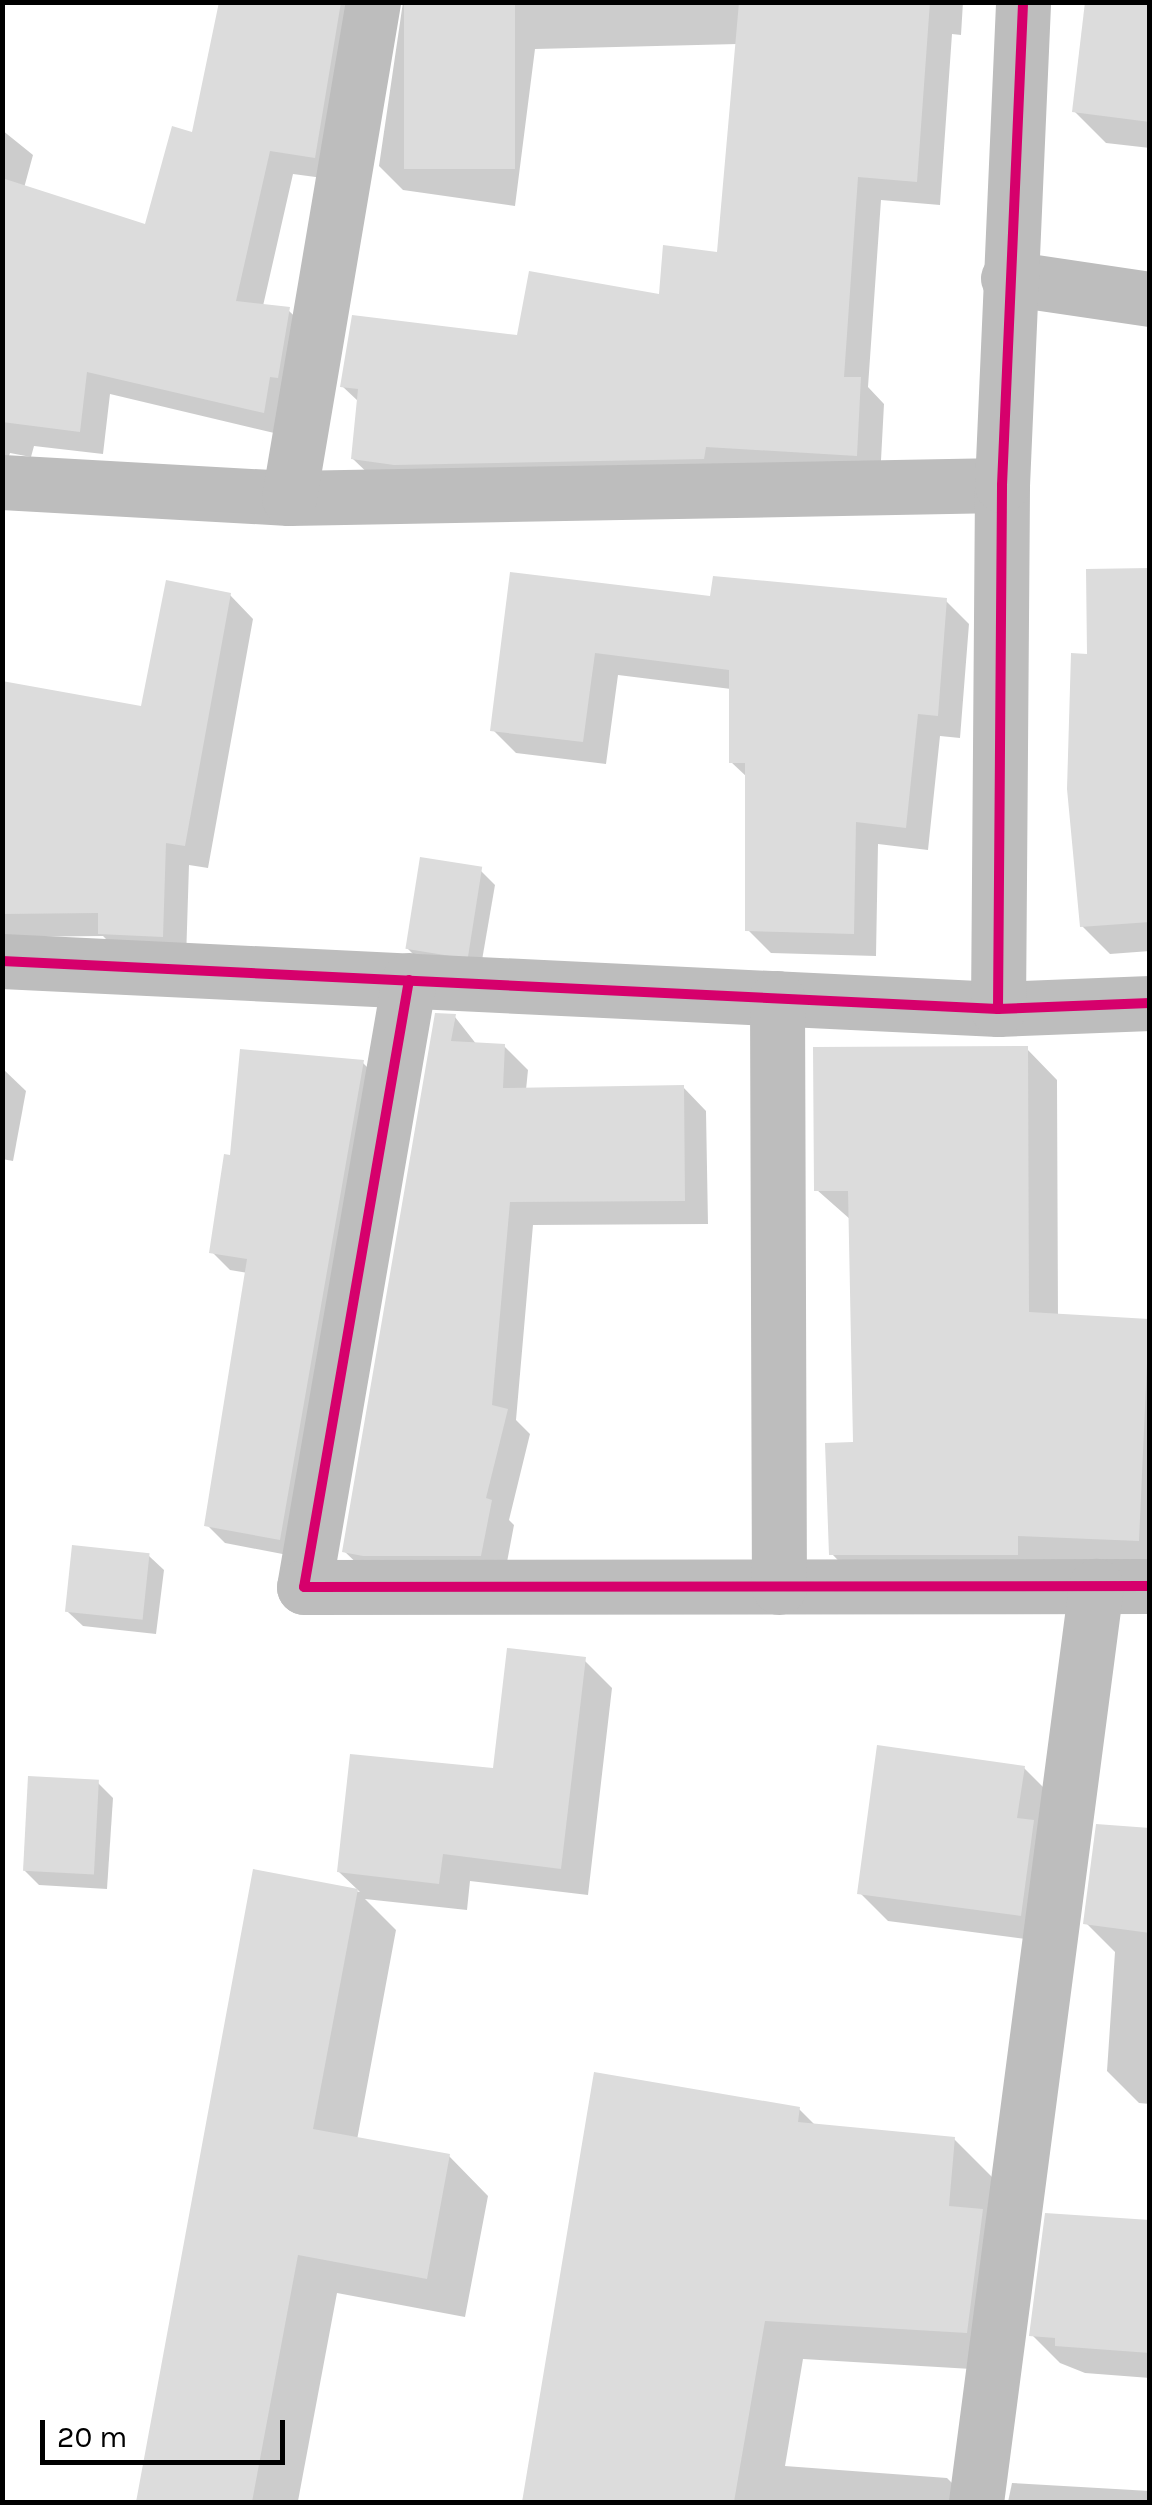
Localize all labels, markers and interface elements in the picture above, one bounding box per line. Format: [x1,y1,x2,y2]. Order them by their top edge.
scale bar [45,2400,290,2462]
text: 20 m [57,2419,127,2455]

